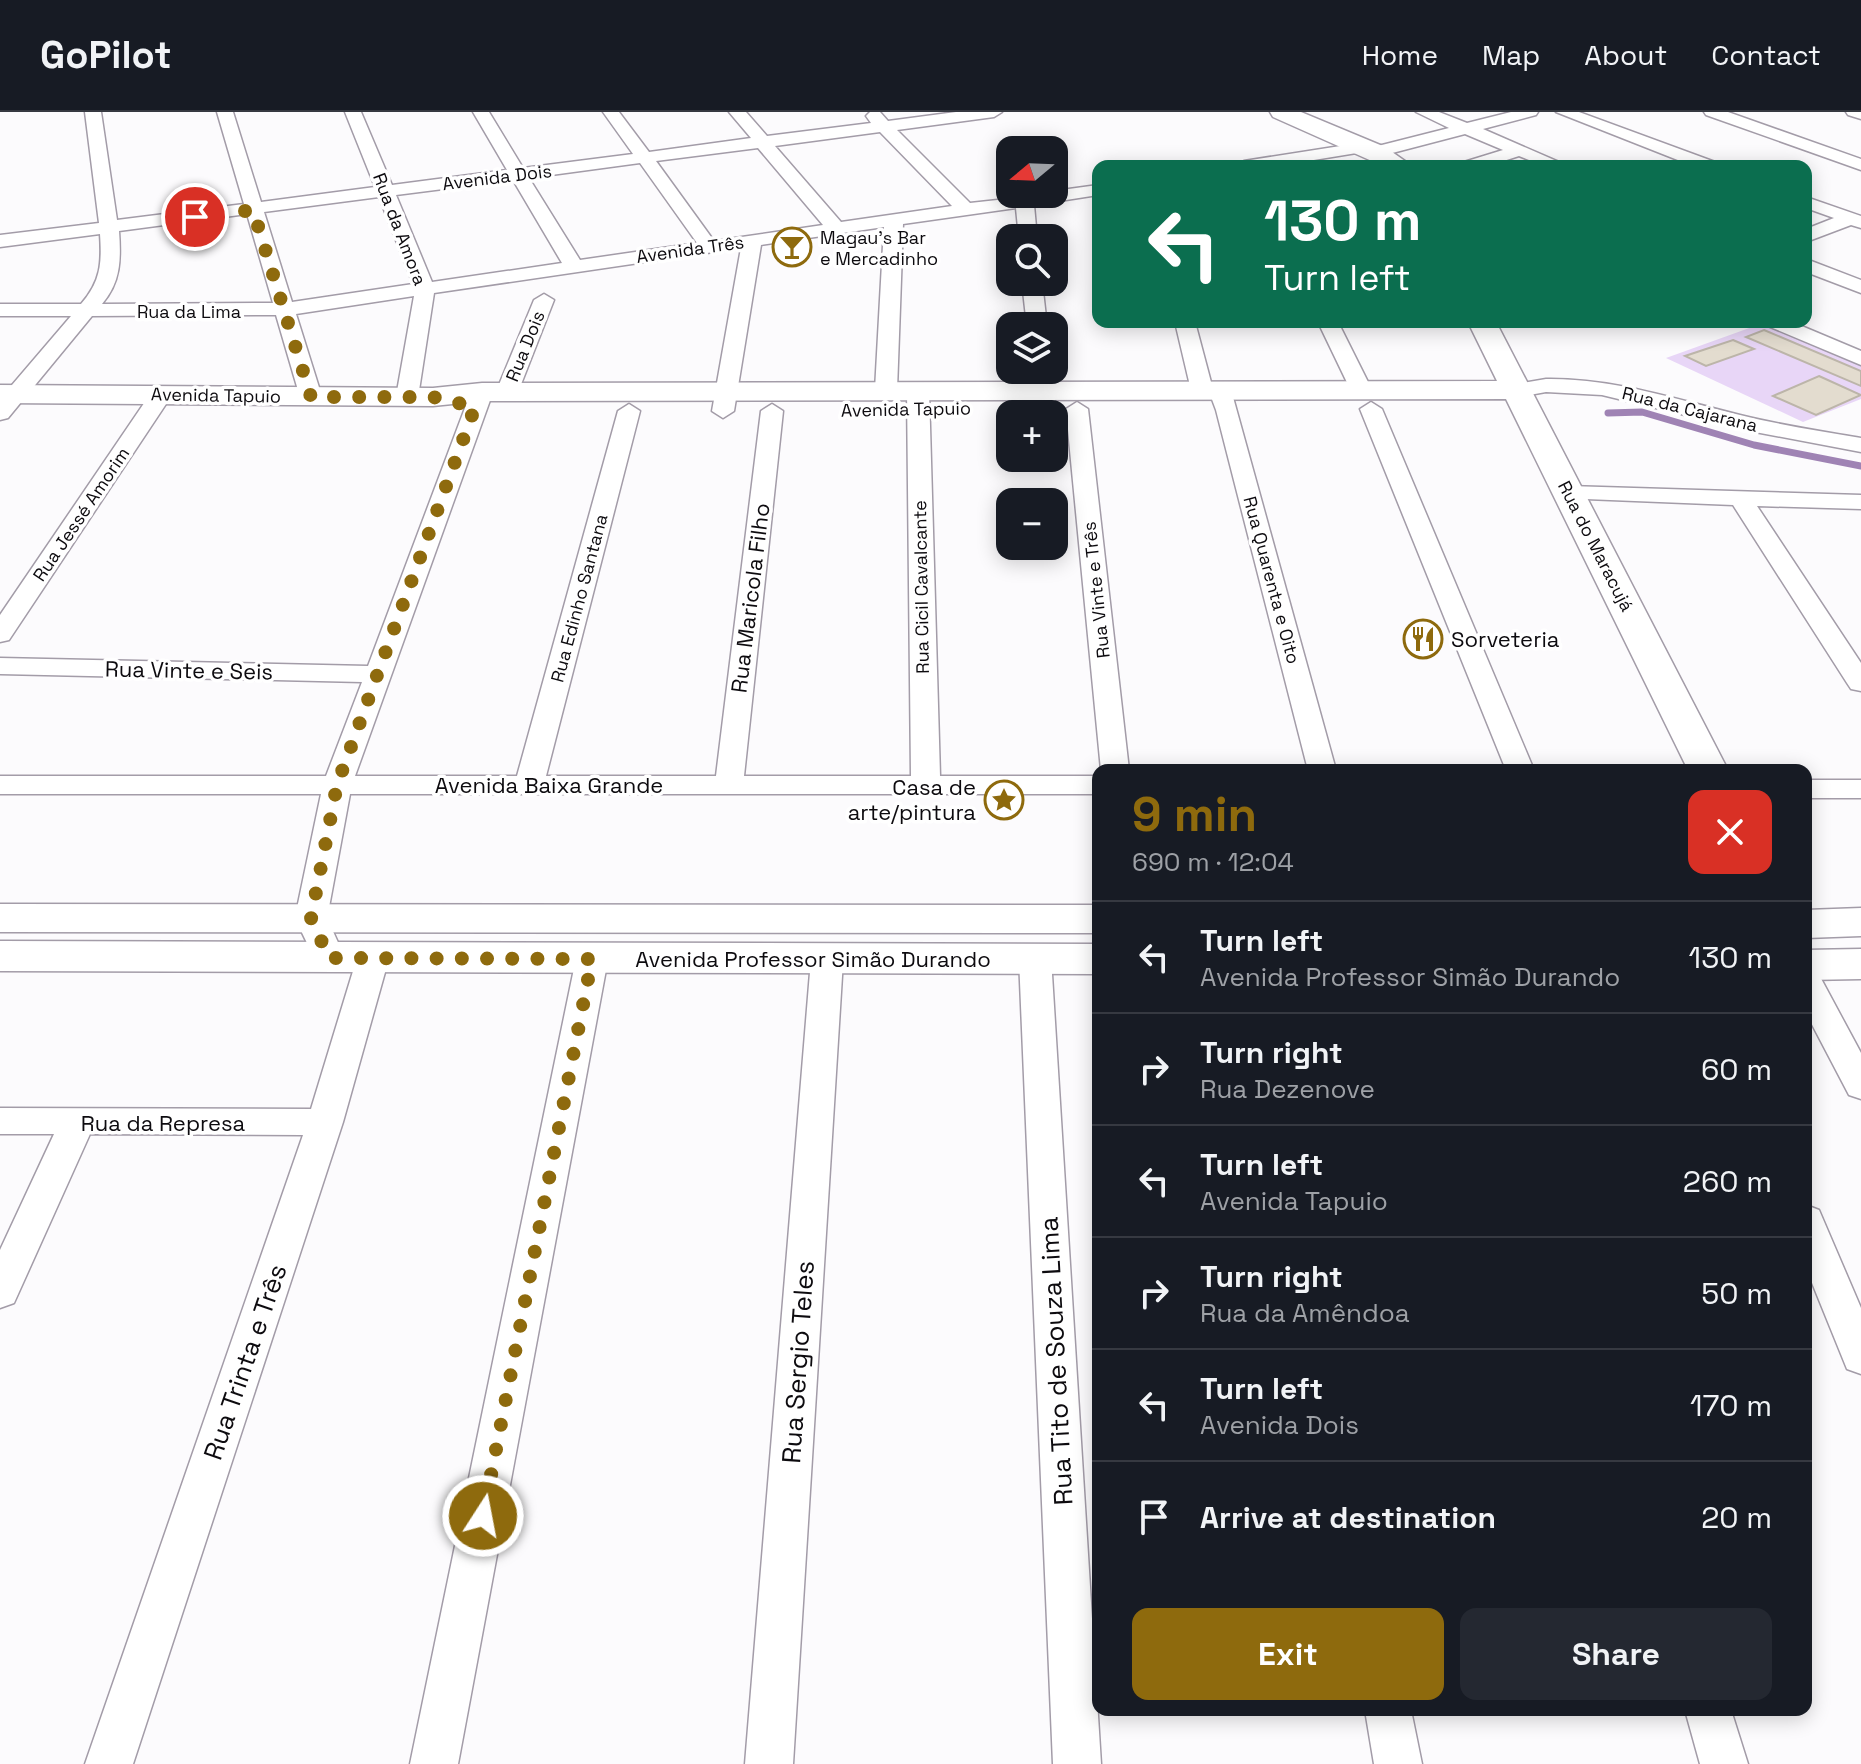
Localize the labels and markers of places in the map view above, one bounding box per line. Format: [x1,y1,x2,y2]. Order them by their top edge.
pin [161,183,229,251]
bar icon: Magau's Bar e Mercadinho [771,226,813,268]
place label: Magau's Bar e Mercadinho [820,226,938,270]
restaurant icon: Sorveteria [1402,618,1444,660]
place label: Sorveteria [1451,625,1560,653]
place label: Casa de arte/pintura [848,773,976,826]
place icon: Casa de arte/pintura [983,779,1025,821]

